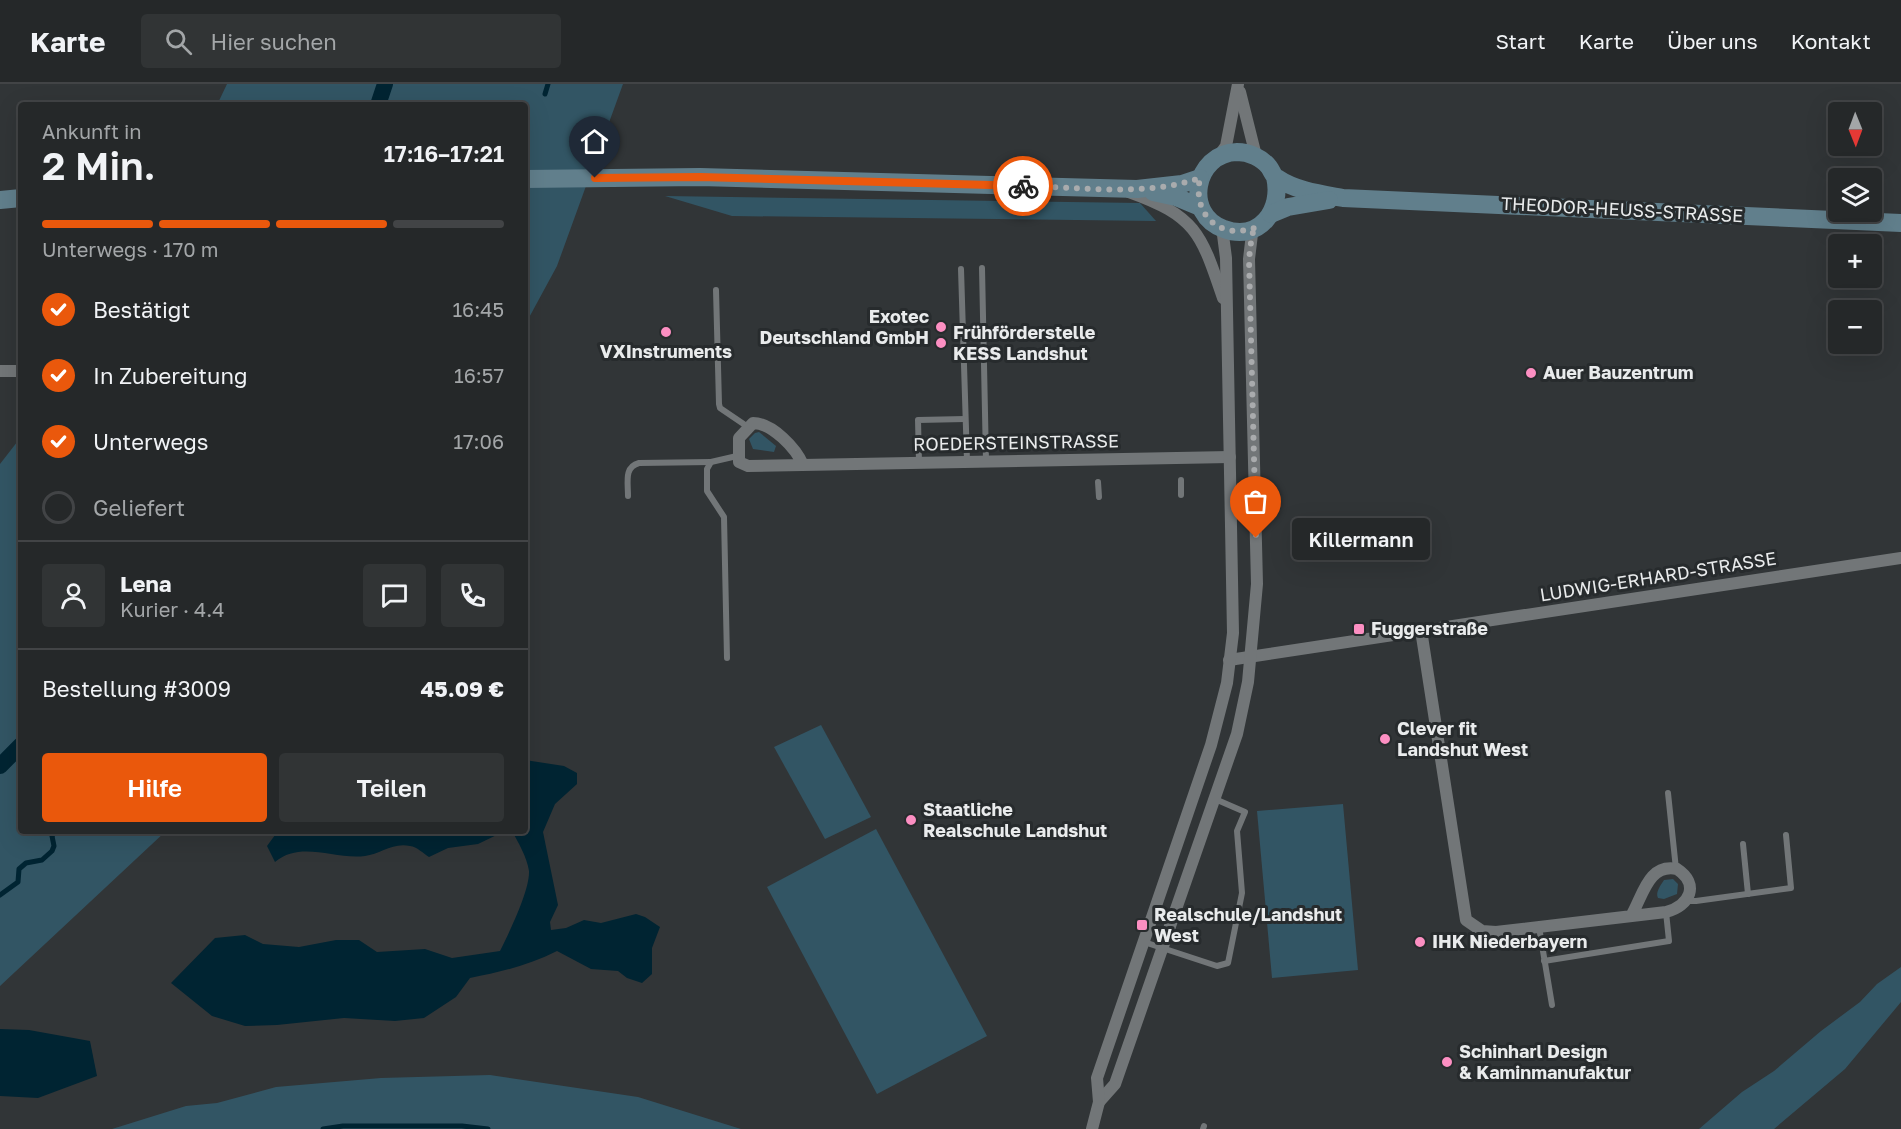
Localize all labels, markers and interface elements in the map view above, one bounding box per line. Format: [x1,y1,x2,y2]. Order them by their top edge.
search box [141,14,561,68]
text: Karte [30,25,105,58]
icon: search [162,25,195,58]
text: Hier suchen [210,28,337,55]
text: Start [1495,28,1546,54]
text: Karte [1579,28,1634,54]
text: Über uns [1667,28,1758,54]
text: Kontakt [1791,28,1871,54]
north arrow [1828,102,1882,156]
map controls [1828,102,1882,354]
pin [569,116,620,178]
text: Ankunft in [42,119,142,143]
icon: home [578,125,611,158]
text: 17:16–17:21 [384,140,504,167]
text: 2 Min. [42,142,156,189]
courier [993,156,1053,216]
button: layers [1828,168,1882,222]
icon: bike [1007,170,1040,203]
street label: THEODOR-HEUSS-STRASSE [1500,192,1744,226]
button: + [1828,234,1882,288]
text: Unterwegs · 170 m [42,237,218,261]
icon: check [42,293,75,326]
text: Bestätigt [93,296,190,323]
text: 16:45 [452,297,504,321]
button: − [1828,300,1882,354]
place label: Exotec Deutschland GmbH [760,305,929,348]
marker: Exotec Deutschland GmbH [934,320,948,334]
place label: Frühförderstelle KESS Landshut [953,321,1096,364]
marker: VXInstruments [659,325,673,339]
marker: Frühförderstelle KESS Landshut [934,336,948,350]
place label: VXInstruments [600,340,732,362]
icon: check [42,359,75,392]
place label: Auer Bauzentrum [1543,361,1694,383]
text: In Zubereitung [93,362,248,389]
text: 16:57 [454,363,504,387]
marker: Auer Bauzentrum [1524,366,1538,380]
icon: check [42,425,75,458]
text: Unterwegs [93,428,209,455]
text: 17:06 [453,429,504,453]
street label: ROEDERSTEINSTRASSE [913,429,1119,455]
pin [1230,476,1281,538]
icon: bag [1239,485,1272,518]
text: Geliefert [93,494,185,521]
callout: Killermann [1292,517,1430,559]
text: Killermann [1308,527,1414,551]
street label: LUDWIG-ERHARD-STRASSE [1538,546,1778,606]
button: person [42,564,105,627]
button: chat [363,564,426,627]
button: phone [441,564,504,627]
text: Lena [120,570,172,597]
text: Kurier · 4.4 [120,597,224,621]
place label: Fuggerstraße [1371,617,1488,639]
marker: Fuggerstraße [1352,622,1366,636]
text: Bestellung #3009 [42,675,231,702]
text: 45.09 € [421,675,504,702]
place label: Clever fit Landshut West [1397,717,1528,760]
marker: Clever fit Landshut West [1378,732,1392,746]
button: Hilfe [42,753,267,822]
button: Teilen [279,753,504,822]
place label: Staatliche Realschule Landshut [923,798,1107,841]
marker: Staatliche Realschule Landshut [904,813,918,827]
place label: Realschule/Landshut West [1154,903,1342,946]
marker: Realschule/Landshut West [1135,918,1149,932]
place label: IHK Niederbayern [1432,930,1588,952]
marker: IHK Niederbayern [1413,935,1427,949]
place label: Schinharl Design & Kaminmanufaktur [1459,1040,1631,1083]
marker: Schinharl Design & Kaminmanufaktur [1440,1055,1454,1069]

